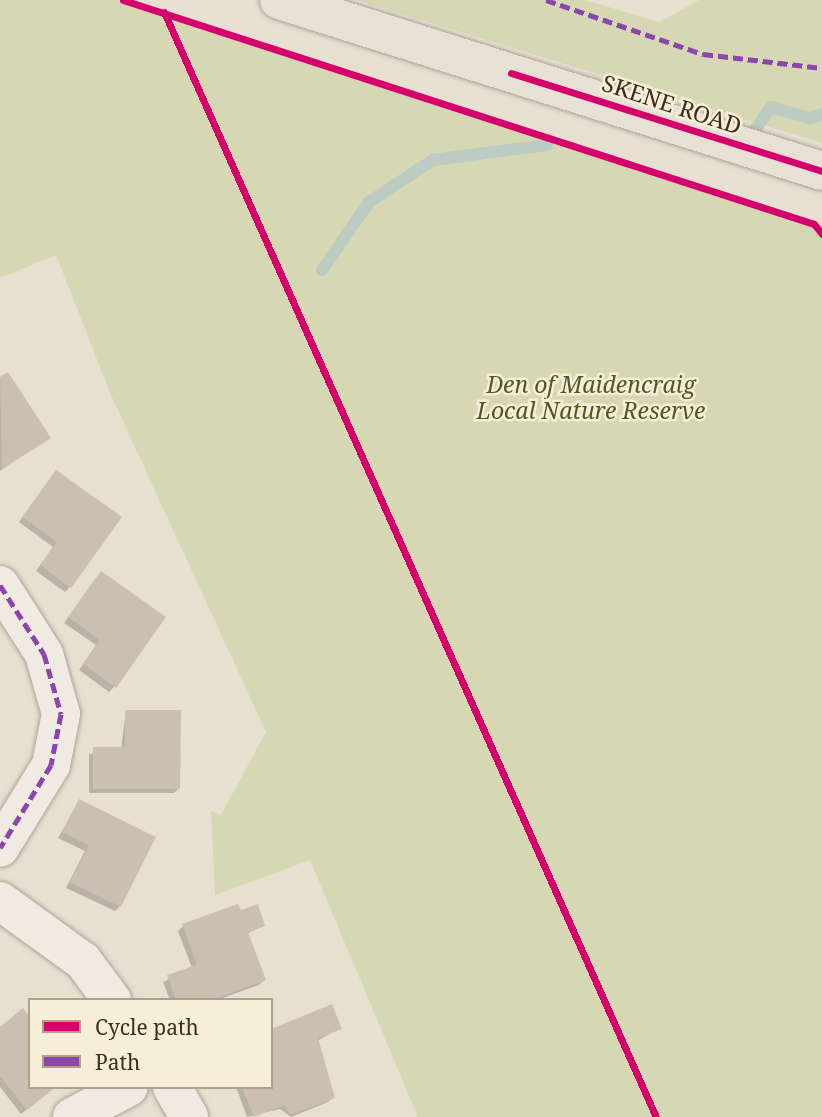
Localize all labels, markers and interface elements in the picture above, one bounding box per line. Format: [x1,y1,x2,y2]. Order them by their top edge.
street label: SKENE ROAD [599,68,745,140]
park label: Den of Maidencraig Local Nature Reserve [477,370,705,424]
legend [28,998,273,1089]
text: Cycle path [95,1013,199,1041]
text: Path [95,1048,140,1076]

